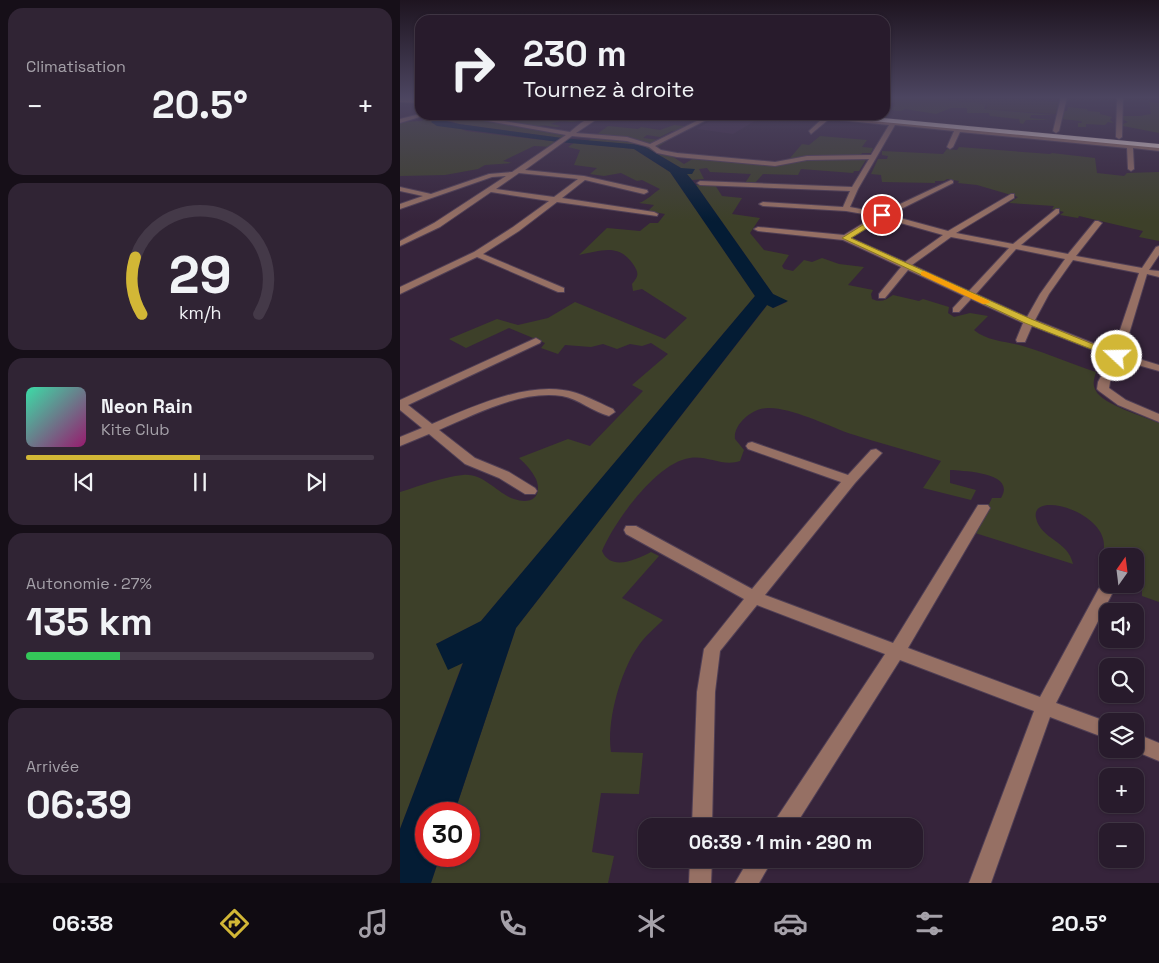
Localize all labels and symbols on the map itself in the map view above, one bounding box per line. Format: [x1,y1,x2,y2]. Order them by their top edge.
pin [861,194,903,236]
position arrow [1090,329,1142,381]
north arrow [1099,548,1144,592]
speed limit sign: 30 [415,802,480,867]

